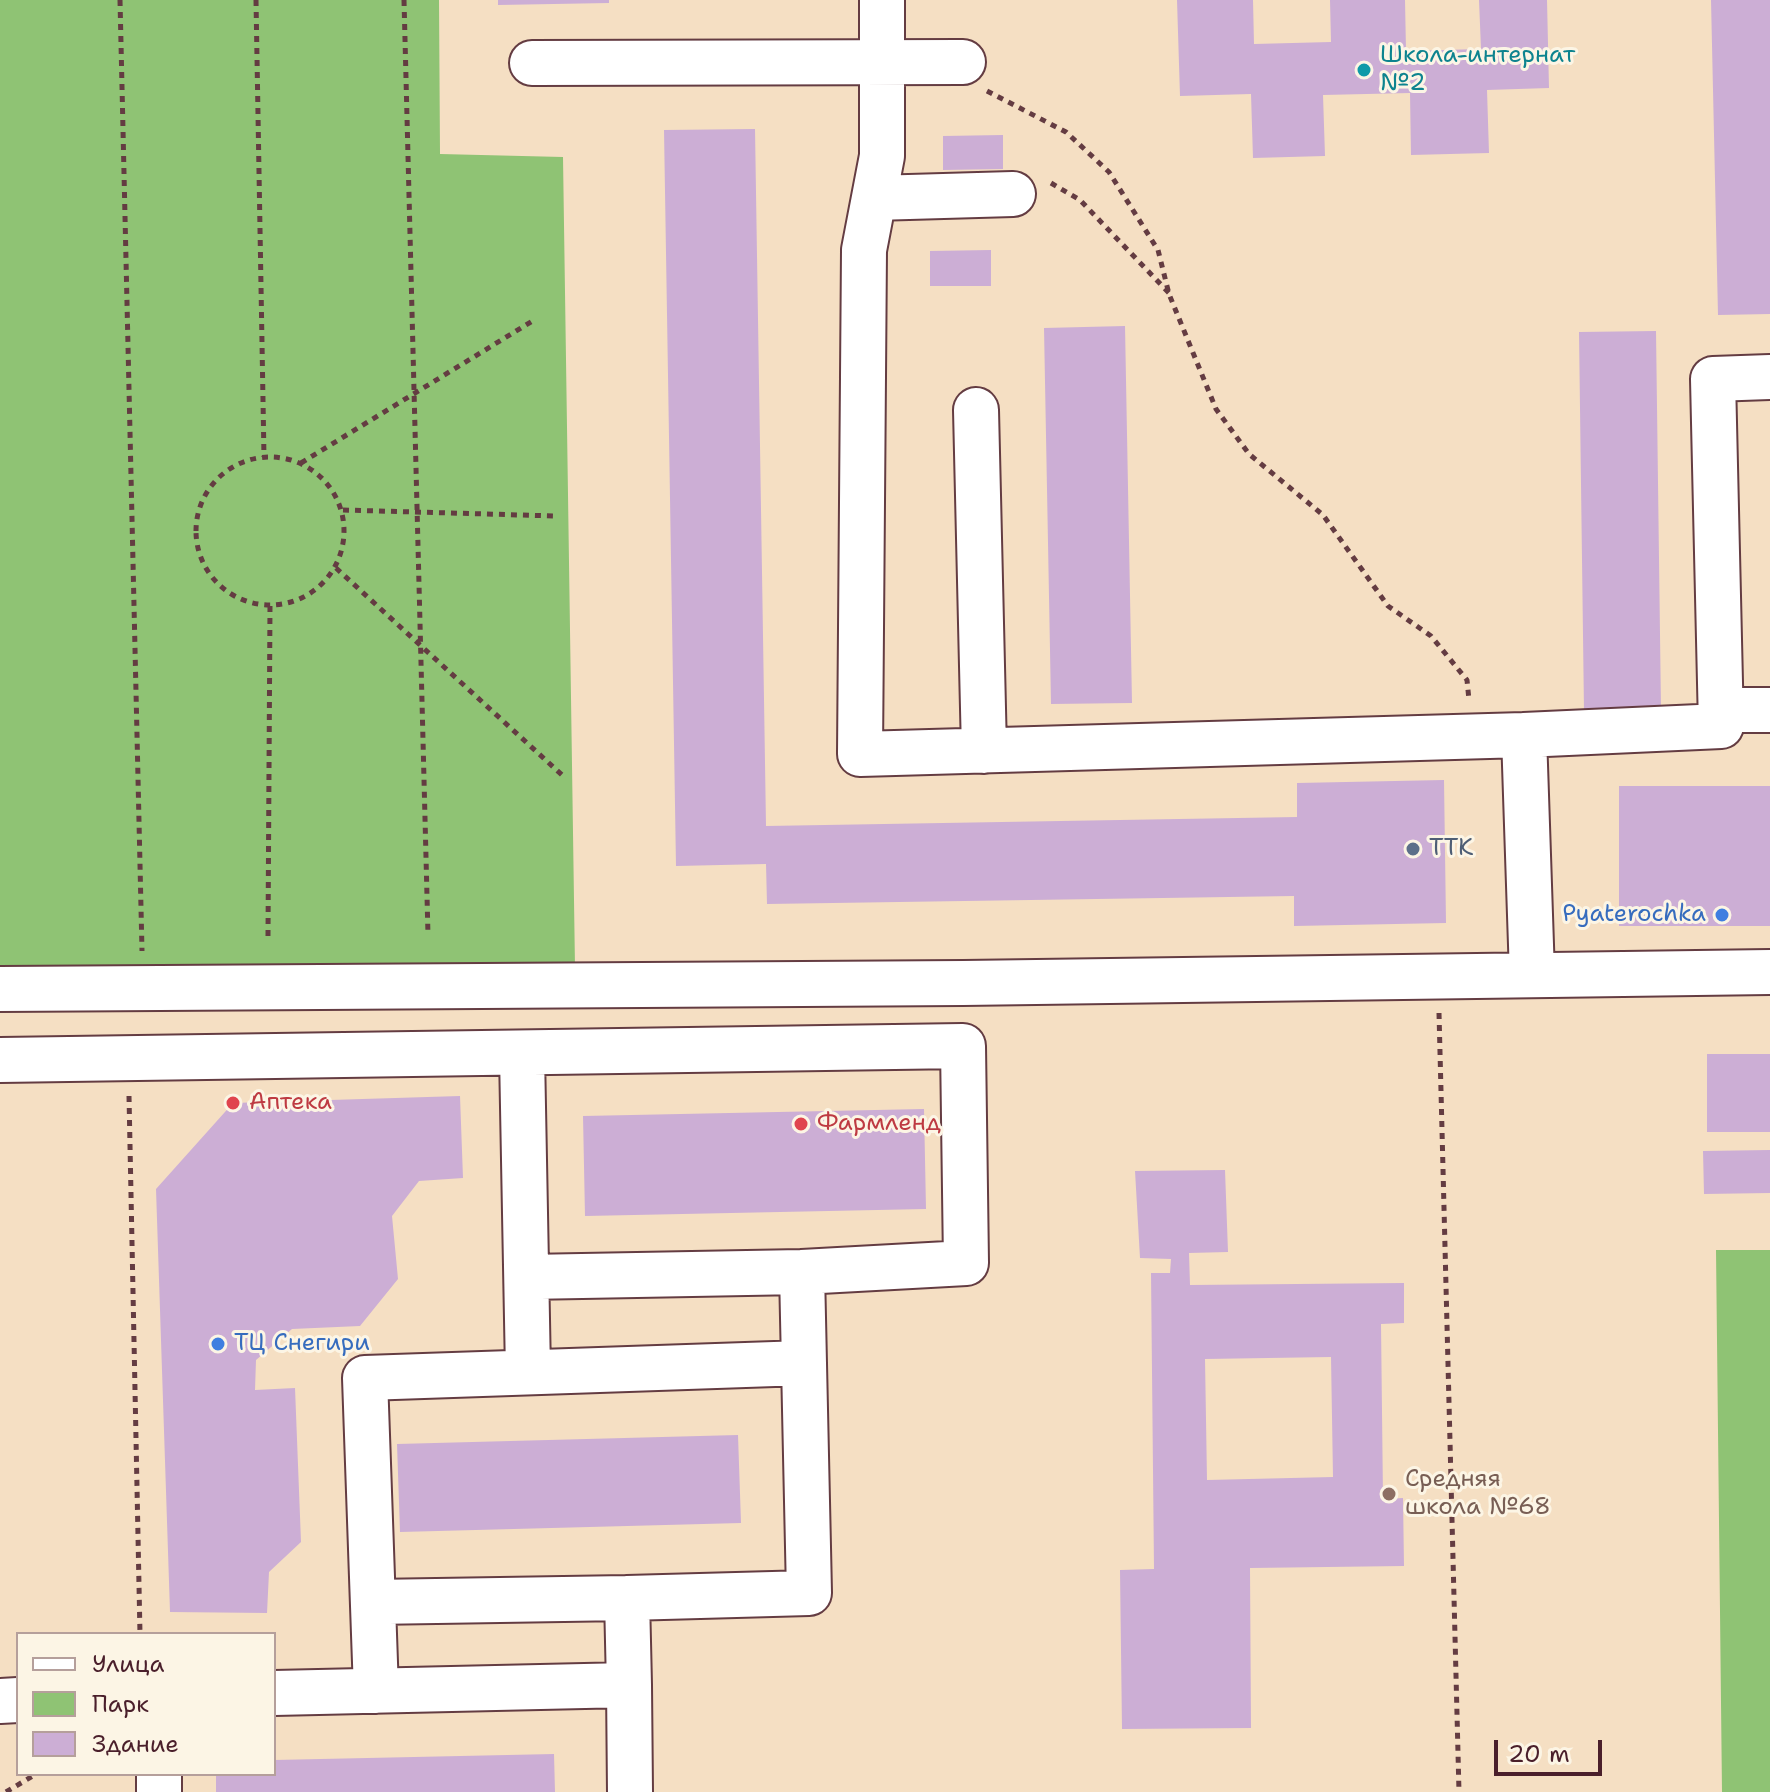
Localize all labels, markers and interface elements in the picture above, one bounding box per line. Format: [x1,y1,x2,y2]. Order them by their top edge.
place label: Школа-интернат №2 [1380,42,1575,98]
marker: Школа-интернат №2 [1355,61,1373,79]
place label: ТТК [1429,835,1474,863]
marker: ТТК [1404,840,1422,858]
place label: Pyaterochka [1562,901,1706,929]
marker: Pyaterochka [1713,906,1731,924]
place label: Аптека [249,1089,332,1117]
marker: Аптека [224,1094,242,1112]
place label: Фармленд [817,1110,941,1138]
marker: Фармленд [792,1115,810,1133]
place label: ТЦ Снегири [234,1330,370,1358]
marker: ТЦ Снегири [209,1335,227,1353]
place label: Средняя школа №68 [1405,1466,1551,1522]
marker: Средняя школа №68 [1380,1485,1398,1503]
legend [16,1632,276,1776]
text: Улица [92,1648,165,1680]
text: Парк [92,1688,149,1720]
scale bar [1498,1724,1606,1774]
text: Здание [92,1728,179,1760]
text: 20 m [1508,1738,1570,1770]

